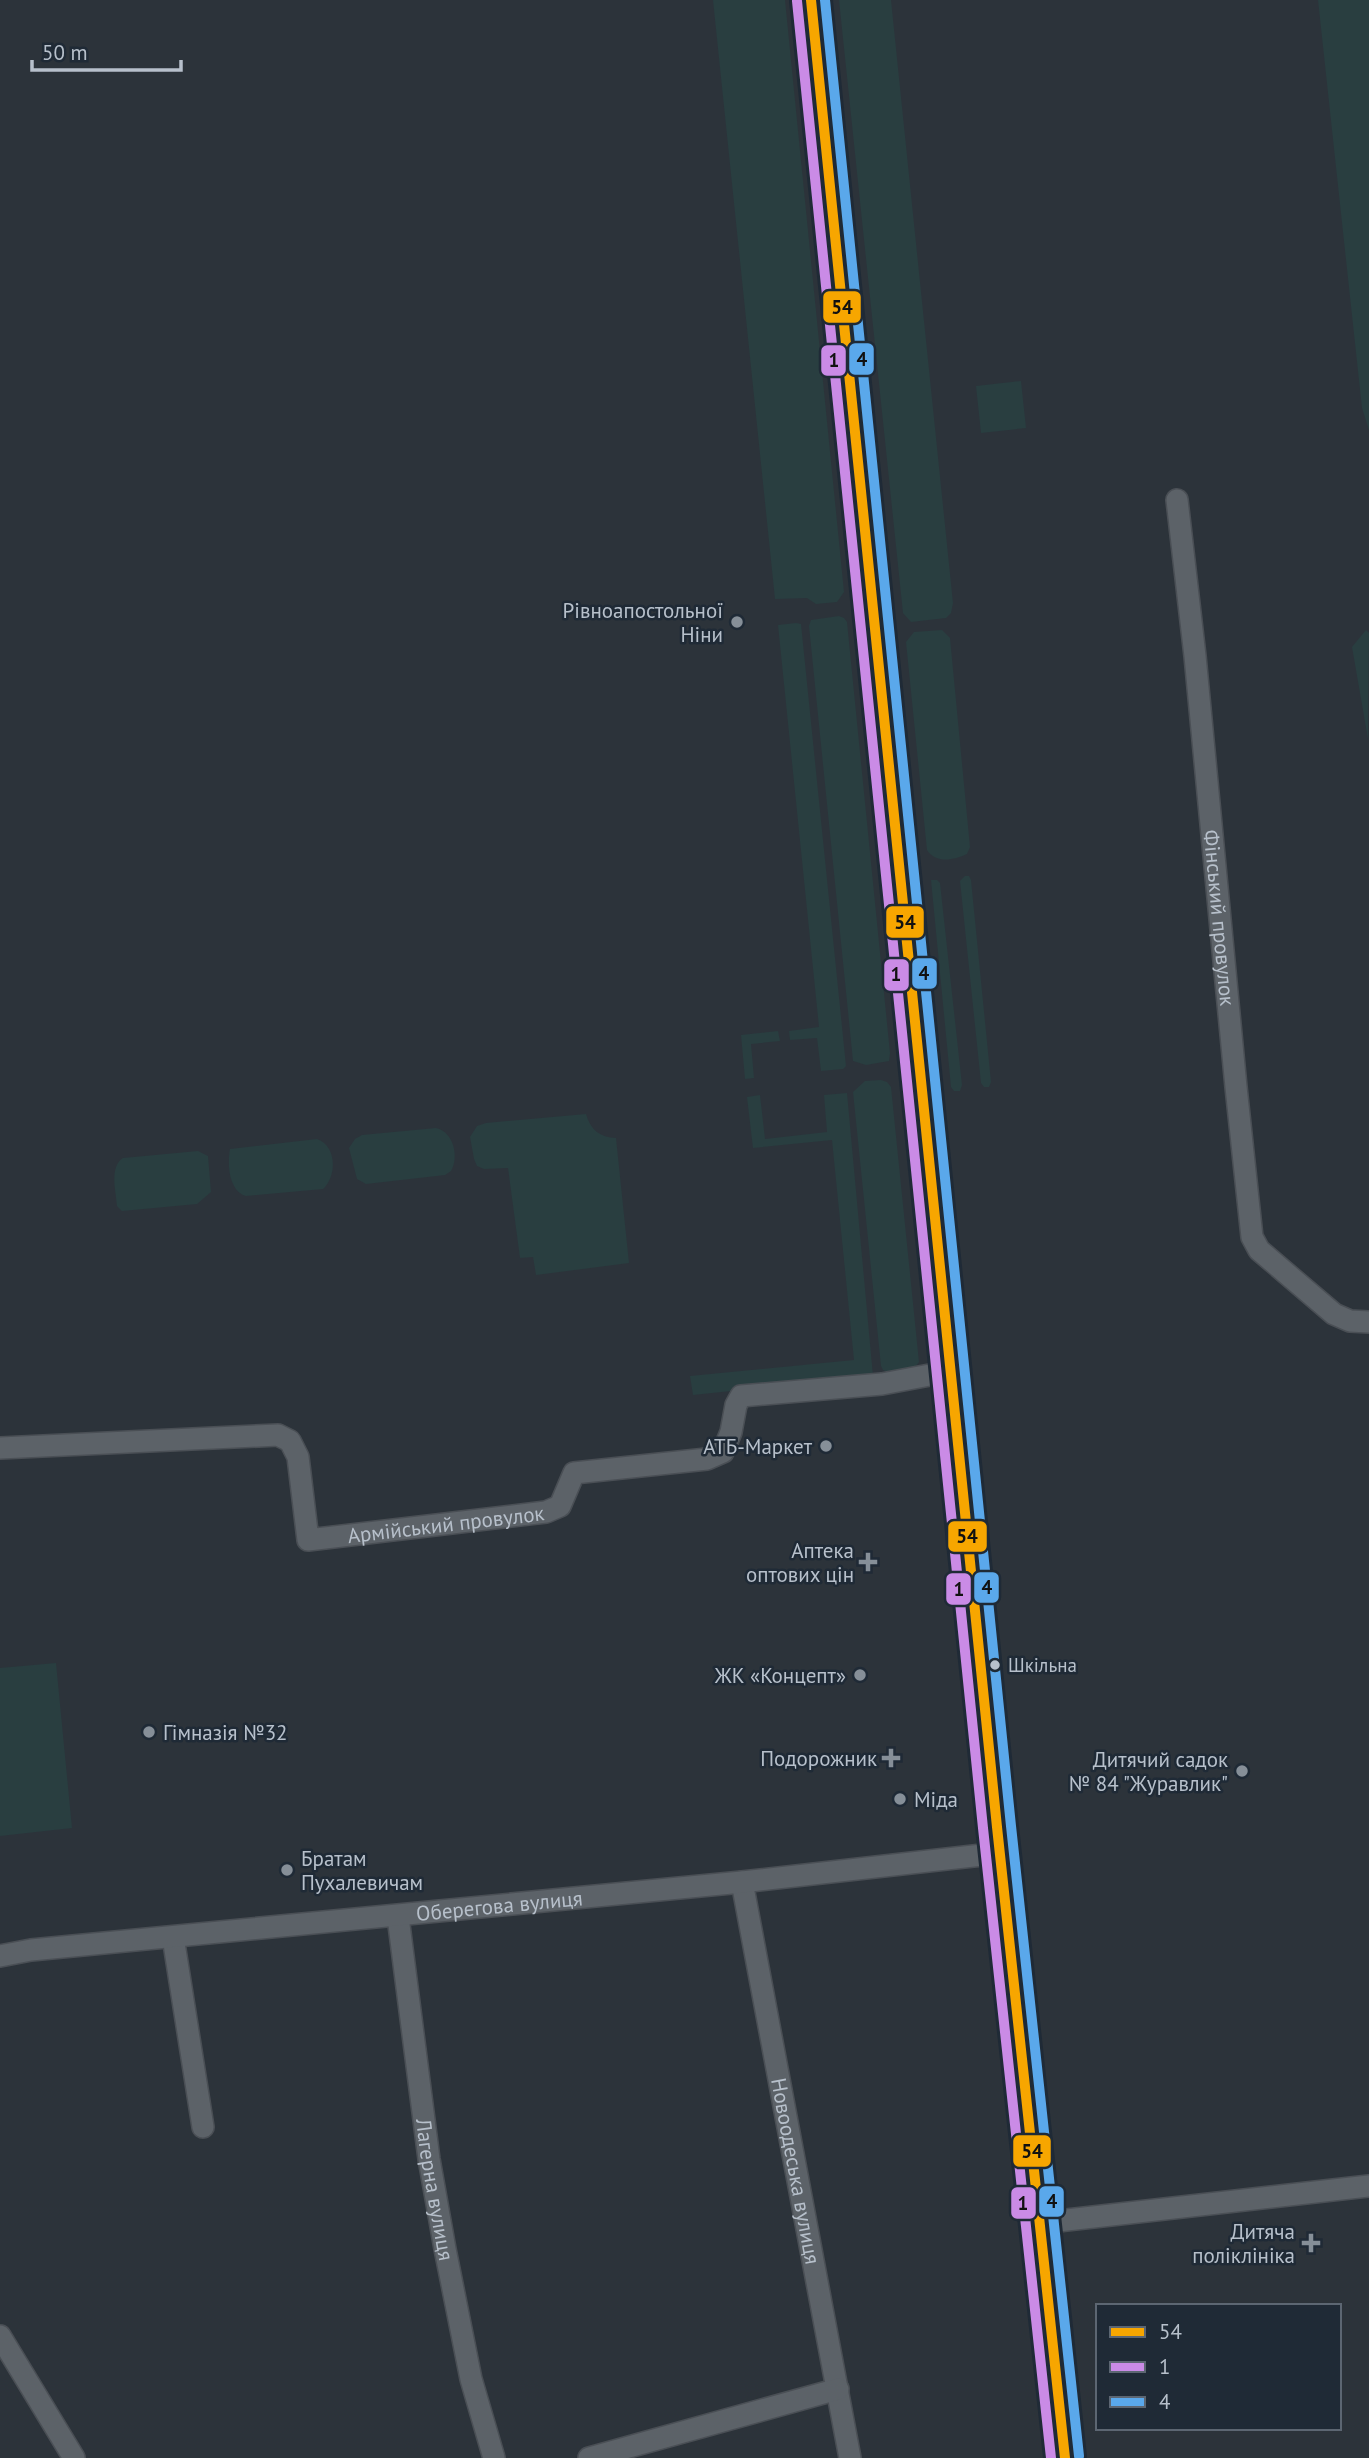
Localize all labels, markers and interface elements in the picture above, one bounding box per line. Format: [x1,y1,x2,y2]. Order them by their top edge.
scale bar [32,28,180,72]
text: 50 m [42,39,88,66]
line badge: 54 [822,290,862,324]
text: 54 [831,295,853,319]
line badge: 4 [848,342,875,376]
line badge: 1 [820,344,847,377]
text: 4 [857,347,868,371]
text: 1 [829,348,839,372]
place label: Рівноапостольної Ніни [563,597,723,648]
marker: Рівноапостольної Ніни [729,614,745,630]
street label: Фінський провулок [1198,828,1242,1007]
line badge: 54 [885,905,925,939]
text: 54 [894,910,916,934]
line badge: 4 [911,957,938,990]
line badge: 1 [883,958,910,992]
text: 4 [919,961,930,985]
text: 1 [891,962,901,986]
place label: АТБ-Маркет [703,1433,813,1460]
marker: АТБ-Маркет [818,1438,834,1454]
street label: Армійський провулок [346,1499,546,1549]
line badge: 54 [947,1520,988,1553]
text: 54 [956,1524,978,1548]
place label: Аптека оптових цін [746,1537,854,1588]
marker: Аптека оптових цін [860,1554,876,1570]
line badge: 4 [973,1571,1000,1604]
line badge: 1 [945,1572,972,1606]
text: 4 [982,1575,993,1599]
text: 1 [954,1577,964,1601]
place label: Шкільна [1008,1653,1077,1677]
marker: Шкільна [988,1658,1002,1672]
place label: ЖК «Концепт» [714,1662,846,1689]
marker: ЖК «Концепт» [852,1667,868,1683]
place label: Гімназія №32 [163,1719,288,1746]
marker: Гімназія №32 [141,1724,157,1740]
place label: Подорожник [760,1745,877,1772]
place label: Дитячий садок № 84 "Журавлик" [1069,1746,1228,1797]
marker: Подорожник [883,1750,899,1766]
marker: Дитячий садок № 84 "Журавлик" [1234,1763,1250,1779]
place label: Міда [914,1786,958,1813]
marker: Міда [892,1791,908,1807]
place label: Братам Пухалевичам [301,1845,423,1896]
marker: Братам Пухалевичам [279,1862,295,1878]
street label: Оберегова вулиця [415,1884,584,1927]
street label: Новоодеська вулиця [766,2076,827,2266]
street label: Лагерна вулиця [410,2116,461,2263]
line badge: 54 [1012,2134,1052,2168]
text: 54 [1021,2139,1043,2163]
line badge: 4 [1038,2185,1065,2218]
line badge: 1 [1010,2186,1037,2220]
text: 4 [1047,2189,1058,2213]
text: 1 [1018,2191,1028,2215]
place label: Дитяча поліклініка [1192,2218,1295,2269]
marker: Дитяча поліклініка [1301,2233,1321,2253]
legend [1096,2304,1341,2430]
text: 54 [1159,2318,1182,2345]
text: 1 [1159,2353,1170,2380]
text: 4 [1159,2388,1170,2415]

